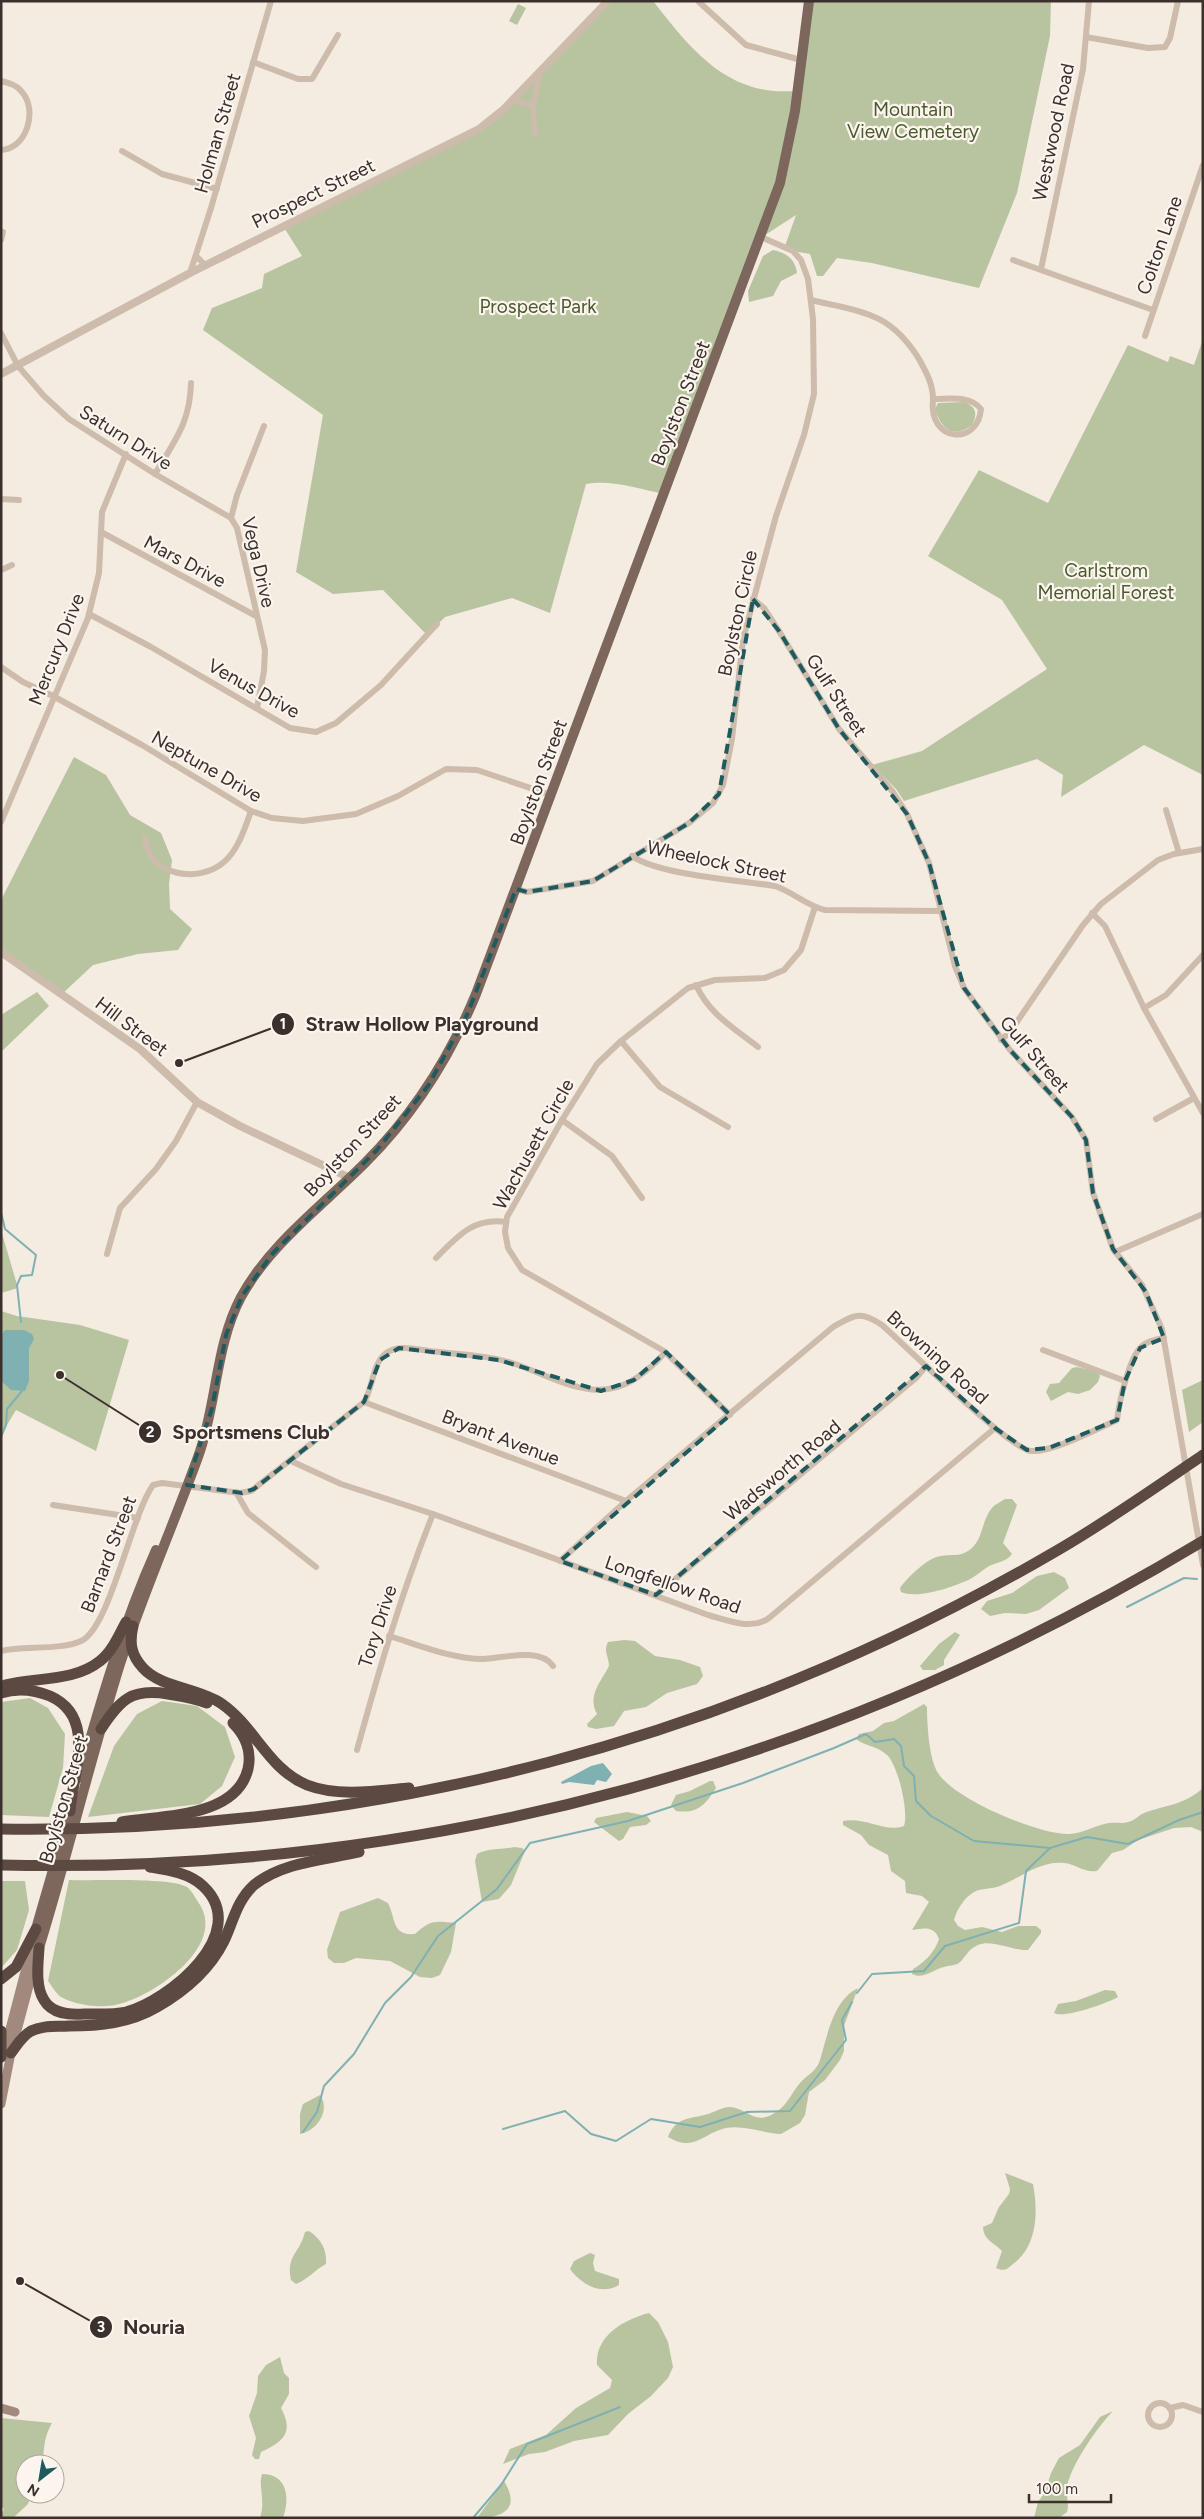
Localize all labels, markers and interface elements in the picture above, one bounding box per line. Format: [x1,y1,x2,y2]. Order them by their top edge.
street label: Westwood Road [1028,61,1079,203]
street label: Holman Street [189,70,246,196]
park label: Mountain View Cemetery [847,98,979,143]
street label: Prospect Street [248,154,379,233]
street label: Colton Lane [1132,193,1187,298]
park label: Prospect Park [479,295,597,318]
street label: Boylston Street [646,337,715,469]
street label: Saturn Drive [75,400,176,475]
street label: Vega Drive [237,515,280,610]
street label: Mars Drive [140,530,230,593]
street label: Boylston Circle [713,548,762,678]
park label: Carlstrom Memorial Forest [1037,559,1175,604]
street label: Mercury Drive [24,590,89,709]
street label: Gulf Street [801,650,872,741]
street label: Venus Drive [204,654,304,723]
street label: Boylston Street [505,716,572,848]
street label: Neptune Drive [147,726,266,807]
street label: Wheelock Street [645,835,789,888]
street label: Hill Street [91,992,173,1061]
callout: Straw Hollow Playground [270,1006,548,1041]
street label: Gulf Street [995,1011,1074,1097]
text: Straw Hollow Playground [305,1012,539,1036]
text: 1 [280,1015,286,1033]
street label: Wachusett Circle [488,1075,579,1214]
street label: Boylston Street [299,1089,406,1201]
street label: Browning Road [882,1306,993,1409]
street label: Bryant Avenue [439,1404,563,1470]
callout: Sportsmens Club [138,1414,340,1449]
street label: Wadsworth Road [719,1415,845,1526]
text: Sportsmens Club [172,1420,330,1444]
text: 2 [146,1423,155,1441]
street label: Barnard Street [76,1492,141,1616]
street label: Longfellow Road [602,1550,744,1619]
street label: Tory Drive [353,1582,402,1670]
street label: Boylston Street [34,1732,93,1866]
callout: Nouria [88,2309,195,2344]
text: Nouria [123,2315,185,2339]
text: 3 [97,2318,105,2336]
north arrow [15,2454,65,2504]
scale bar [1029,2472,1112,2504]
text: N [25,2480,43,2500]
text: 100 m [1036,2480,1078,2498]

